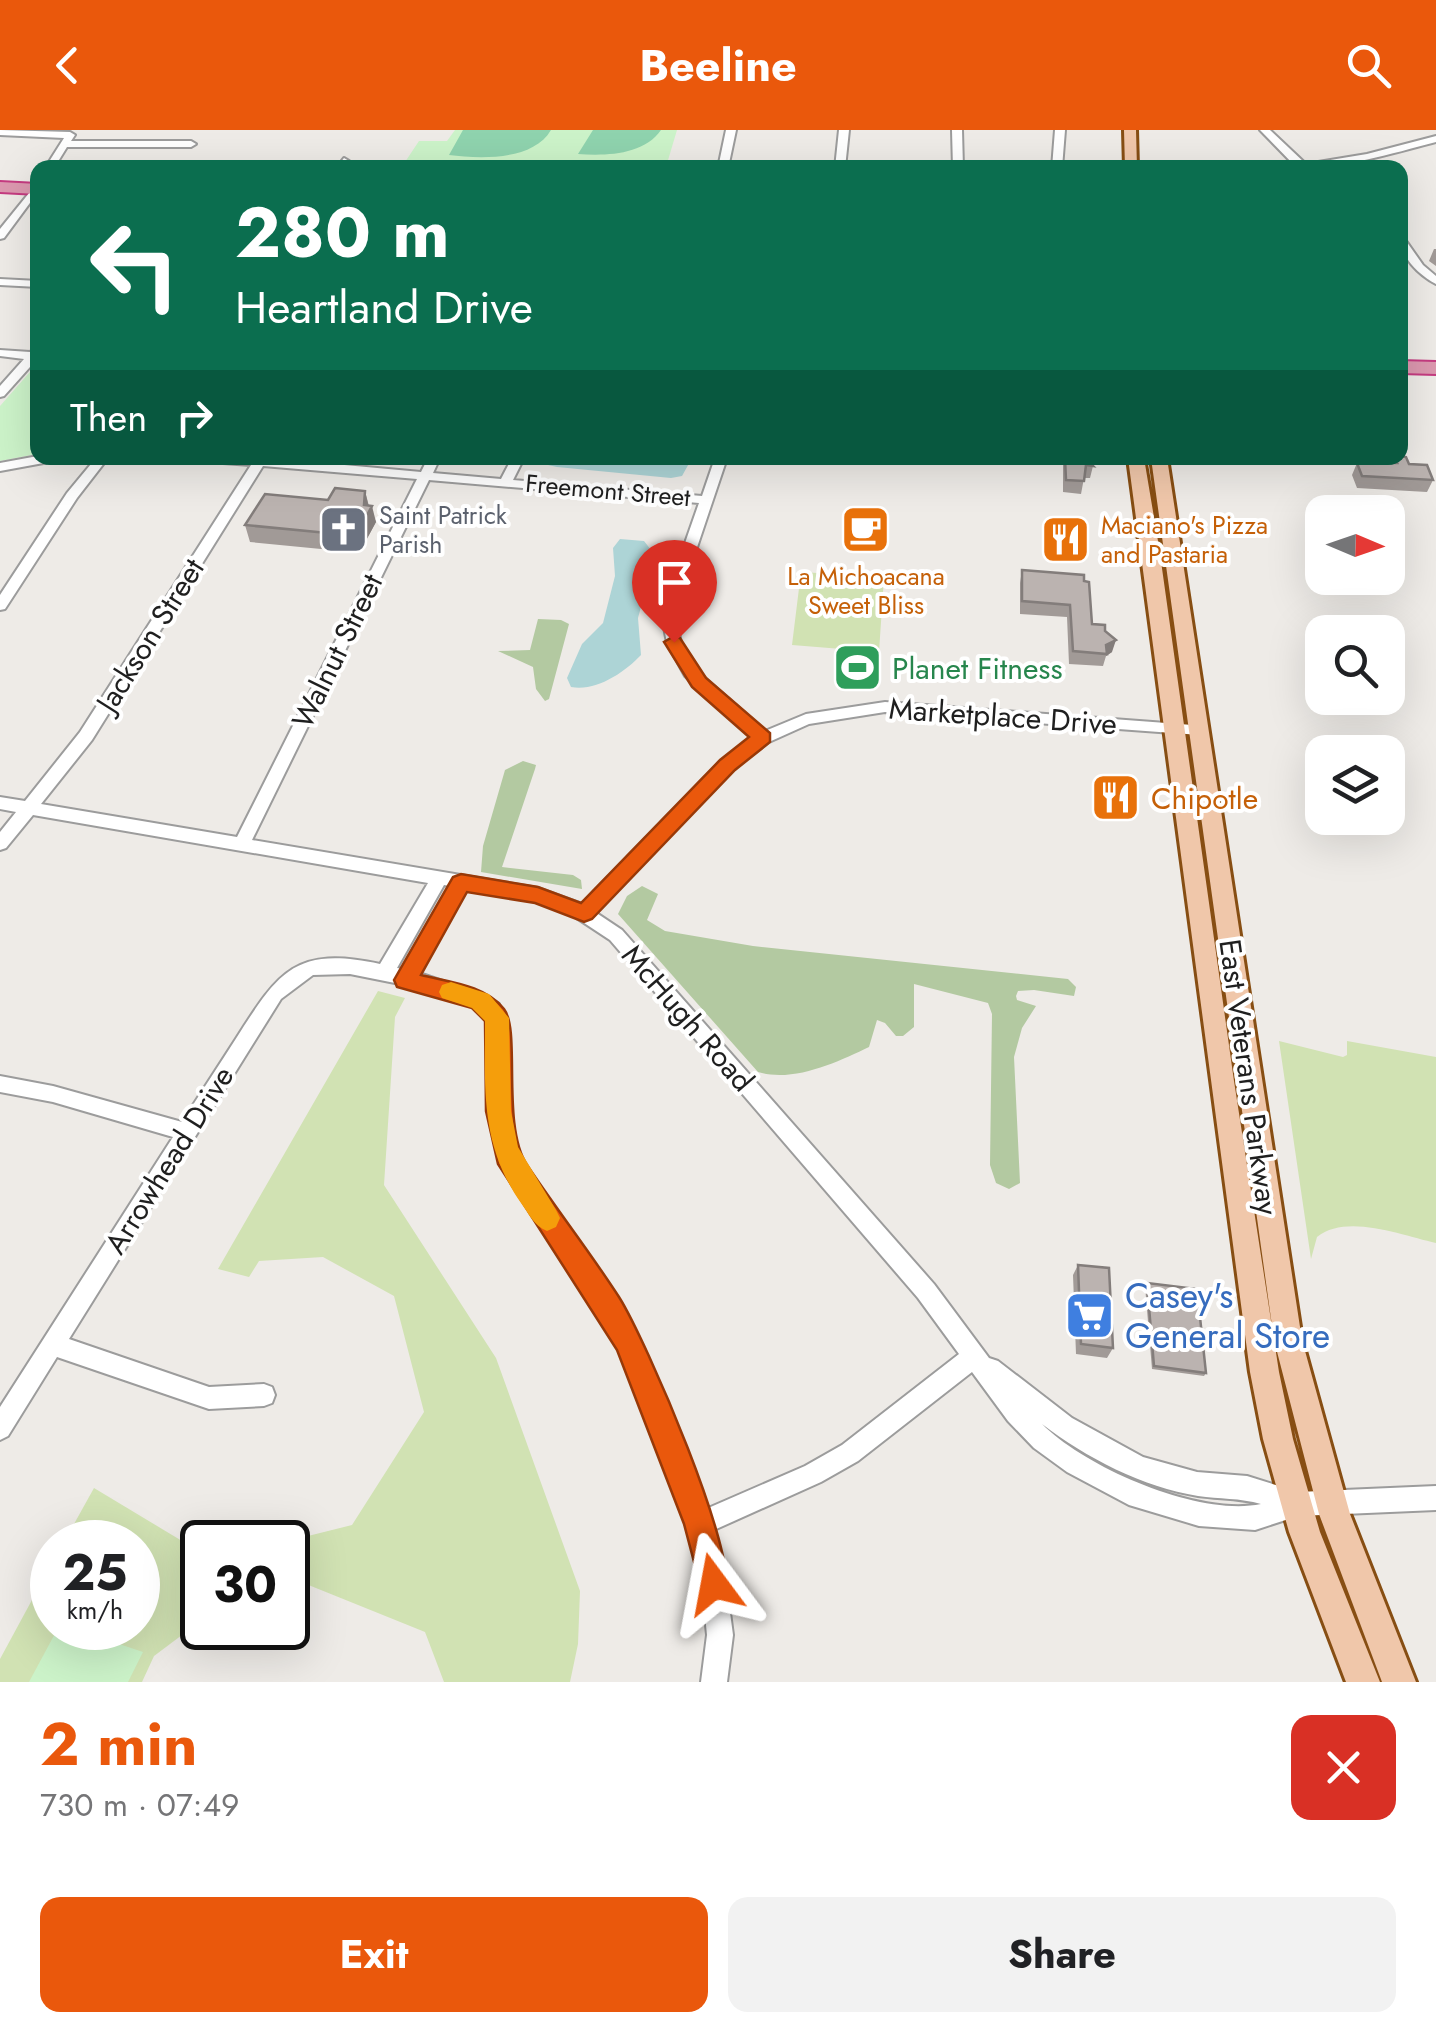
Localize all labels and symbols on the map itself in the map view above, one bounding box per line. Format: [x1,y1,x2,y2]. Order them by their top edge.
street label: Freemont Street [524,465,692,515]
north arrow [1305,495,1405,595]
place label: Saint Patrick Parish [379,497,507,562]
church icon: Saint Patrick Parish [318,503,370,555]
cafe icon: La Michoacana Sweet Bliss [840,504,892,556]
place label: Maciano's Pizza and Pastaria [1101,507,1268,572]
restaurant icon: Maciano's Pizza and Pastaria [1040,513,1092,565]
pin [632,540,717,643]
street label: Jackson Street [84,549,215,724]
place label: La Michoacana Sweet Bliss [787,558,945,623]
street label: Walnut Street [281,566,393,736]
sports icon: Planet Fitness [831,642,883,694]
place label: Planet Fitness [892,647,1063,690]
street label: Marketplace Drive [888,687,1118,745]
restaurant icon: Chipotle [1090,772,1142,824]
place label: Chipotle [1151,777,1258,820]
street label: McHugh Road [612,935,764,1101]
street label: East Veterans Parkway [1208,936,1290,1218]
street label: Arrowhead Drive [94,1058,244,1262]
place label: Casey's General Store [1125,1271,1330,1361]
supermarket icon: Casey's General Store [1064,1290,1116,1342]
speed limit sign: 30 [180,1520,310,1650]
position arrow [662,1532,766,1636]

